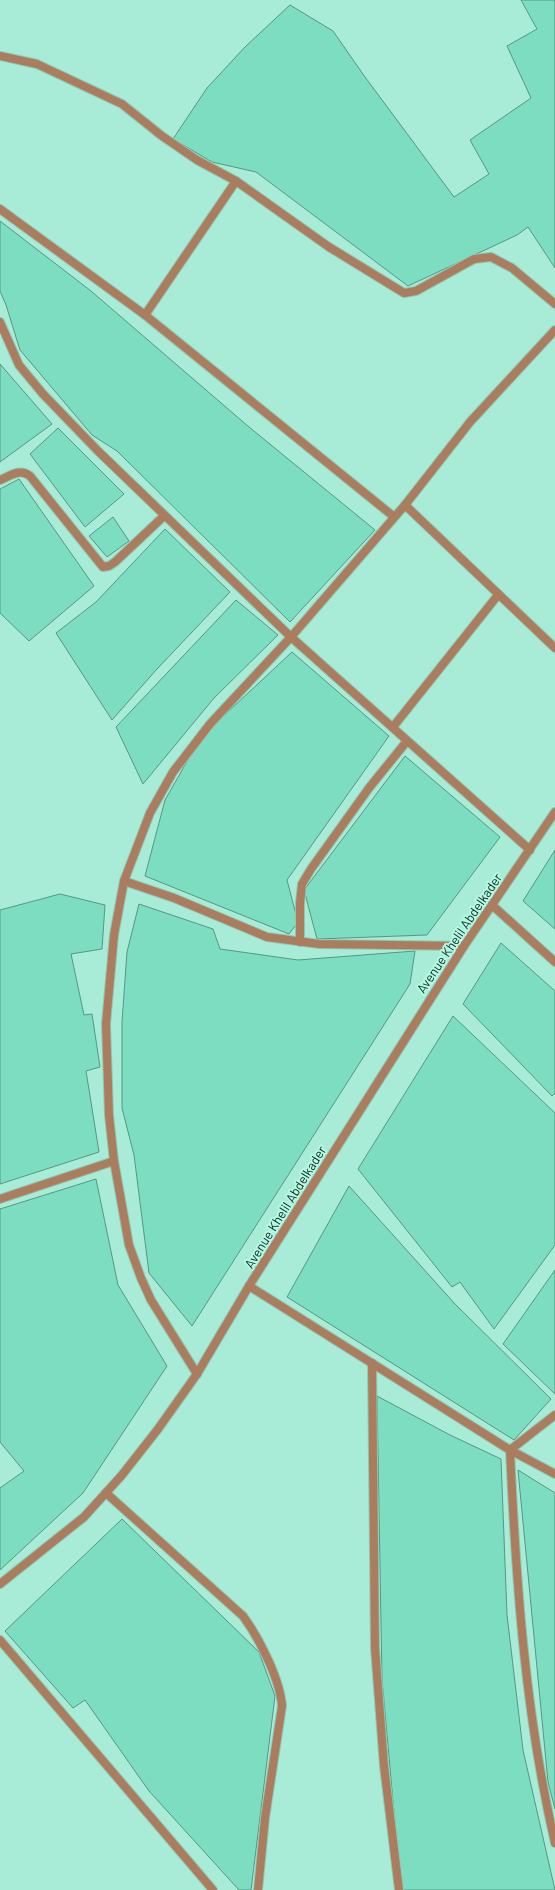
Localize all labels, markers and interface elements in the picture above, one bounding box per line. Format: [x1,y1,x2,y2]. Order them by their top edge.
street label: Avenue Khelil Abdelkader [413,870,505,996]
street label: Avenue Khelil Abdelkader [241,1143,329,1271]

